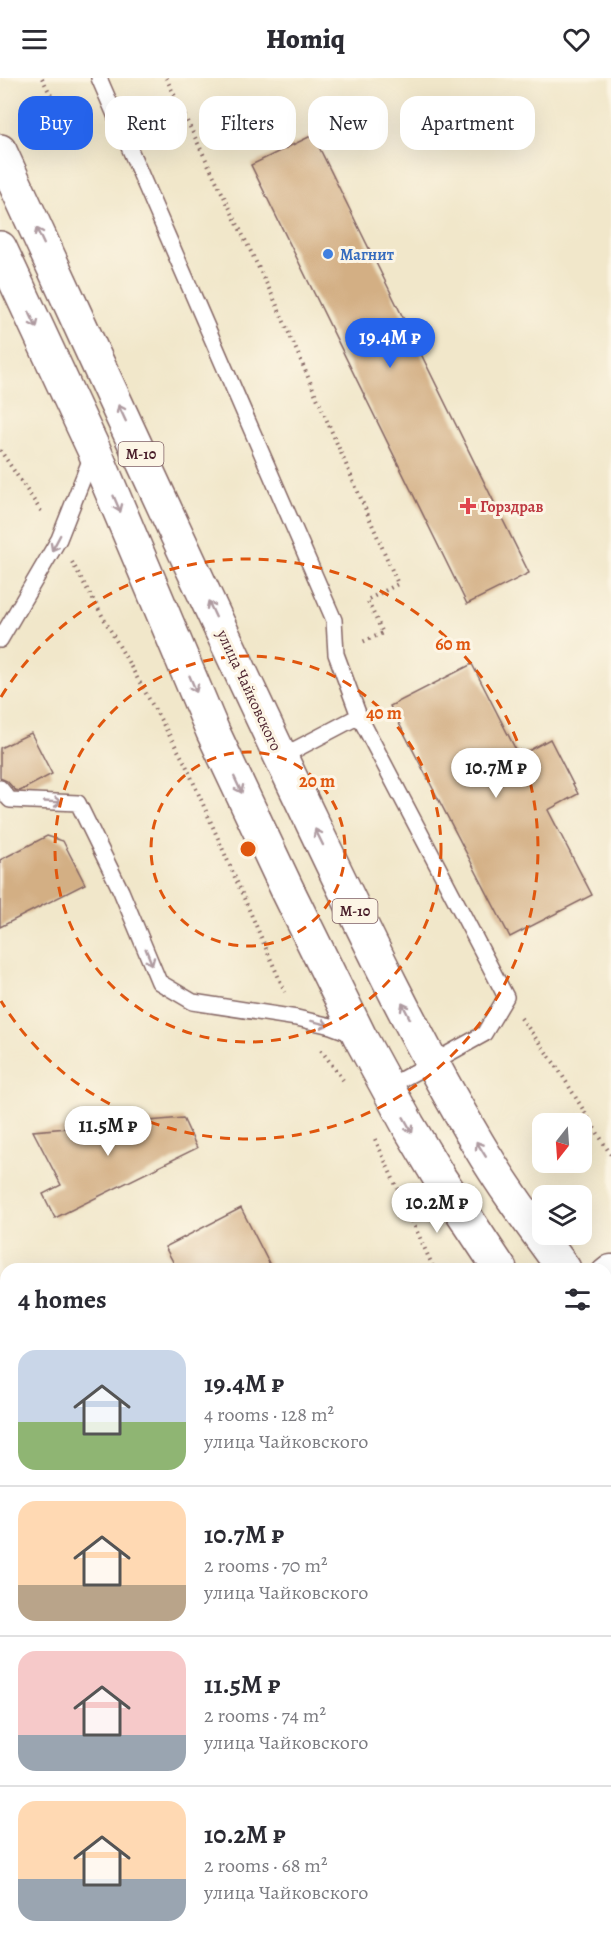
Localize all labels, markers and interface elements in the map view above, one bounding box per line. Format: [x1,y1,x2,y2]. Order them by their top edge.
text: Homiq [266,21,345,57]
icon: menu [18,23,51,56]
icon: heart [560,23,593,56]
chip: Buy [18,96,93,150]
chip: Rent [105,96,187,150]
chip: Filters [199,96,296,150]
chip: New [308,96,388,150]
chip: Apartment [400,96,535,150]
one-way arrow [33,228,45,246]
place label: Магнит [340,244,395,266]
marker: Магнит [321,247,335,261]
one-way arrow [28,310,40,328]
pin: 19.4M ₽ [335,318,445,369]
text: 19.4M ₽ [359,324,421,351]
one-way arrow [116,404,127,423]
road number: М-10 [118,442,164,466]
one-way arrow [112,494,123,513]
place label: Горздрав [480,496,543,518]
marker: Горздрав [461,499,475,513]
one-way arrow [50,534,62,551]
one-way arrow [206,601,218,619]
street label: улица Чайковского [211,625,287,755]
text: 60 m [435,632,471,656]
one-way arrow [188,675,199,693]
text: 40 m [366,701,402,725]
pin: 10.7M ₽ [441,748,551,799]
text: 10.7M ₽ [465,754,527,781]
text: 20 m [299,769,335,793]
one-way arrow [232,775,244,793]
one-way arrow [42,796,62,807]
one-way arrow [313,828,325,846]
centre of rings [238,839,258,859]
road number: М-10 [332,899,378,923]
one-way arrow [144,948,155,966]
one-way arrow [400,1003,411,1021]
one-way arrow [310,1018,329,1030]
pin: 11.5M ₽ [53,1106,163,1157]
text: 11.5M ₽ [79,1112,137,1139]
north arrow [532,1113,592,1173]
map controls [532,1113,592,1245]
one-way arrow [403,1115,414,1133]
one-way arrow [475,1141,487,1158]
pin: 10.2M ₽ [382,1183,492,1234]
button: layers [532,1185,592,1245]
text: 10.2M ₽ [406,1189,468,1216]
text: 4 homes [18,1282,107,1317]
icon: filters [561,1283,594,1316]
text: 19.4M ₽ [204,1366,284,1401]
icon: home [66,1374,138,1446]
text: 4 rooms · 128 m² [204,1401,334,1428]
text: улица Чайковского [204,1428,368,1455]
text: 10.7M ₽ [204,1517,284,1552]
icon: home [66,1525,138,1597]
text: 2 rooms · 70 m² [204,1552,328,1579]
text: улица Чайковского [204,1579,368,1606]
text: 11.5M ₽ [204,1667,280,1702]
icon: home [66,1675,138,1747]
text: 2 rooms · 74 m² [204,1702,326,1729]
text: улица Чайковского [204,1729,368,1756]
text: 10.2M ₽ [204,1817,286,1852]
icon: home [66,1825,138,1897]
text: 2 rooms · 68 m² [204,1852,328,1879]
text: улица Чайковского [204,1879,368,1906]

